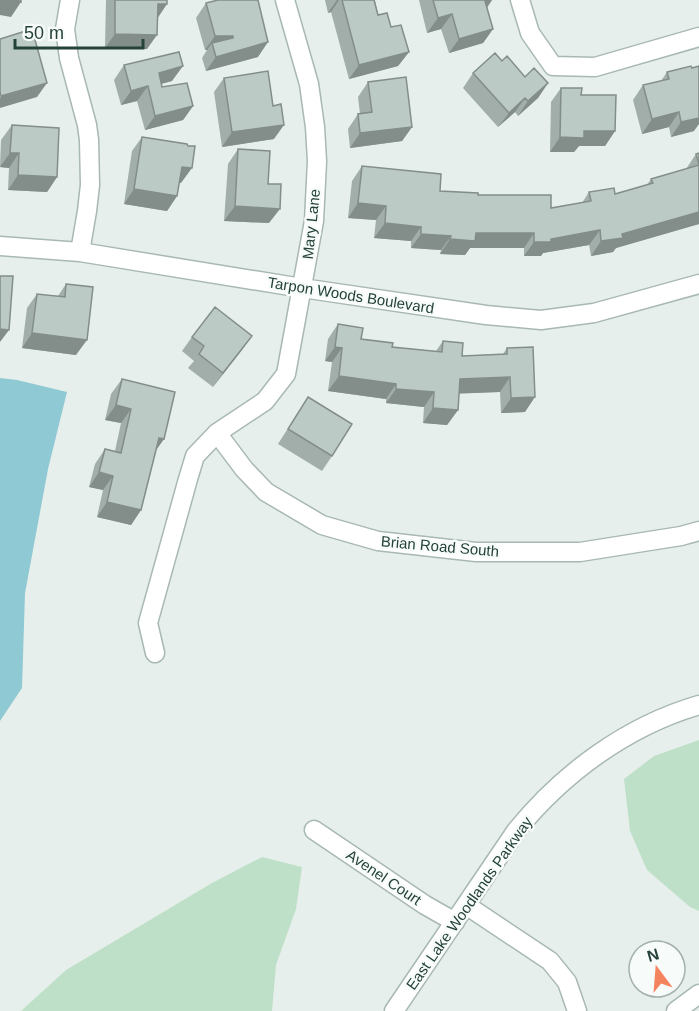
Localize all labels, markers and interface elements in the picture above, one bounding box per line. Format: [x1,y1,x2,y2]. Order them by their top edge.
scale bar [15,12,142,50]
text: 50 m [24,23,64,43]
street label: Mary Lane [299,188,323,260]
street label: Tarpon Woods Boulevard [267,273,435,317]
street label: Brian Road South [380,532,500,560]
street label: East Lake Woodlands Parkway [403,813,536,993]
street label: Avenel Court [343,846,425,909]
north arrow [627,939,687,999]
text: N [645,945,661,965]

